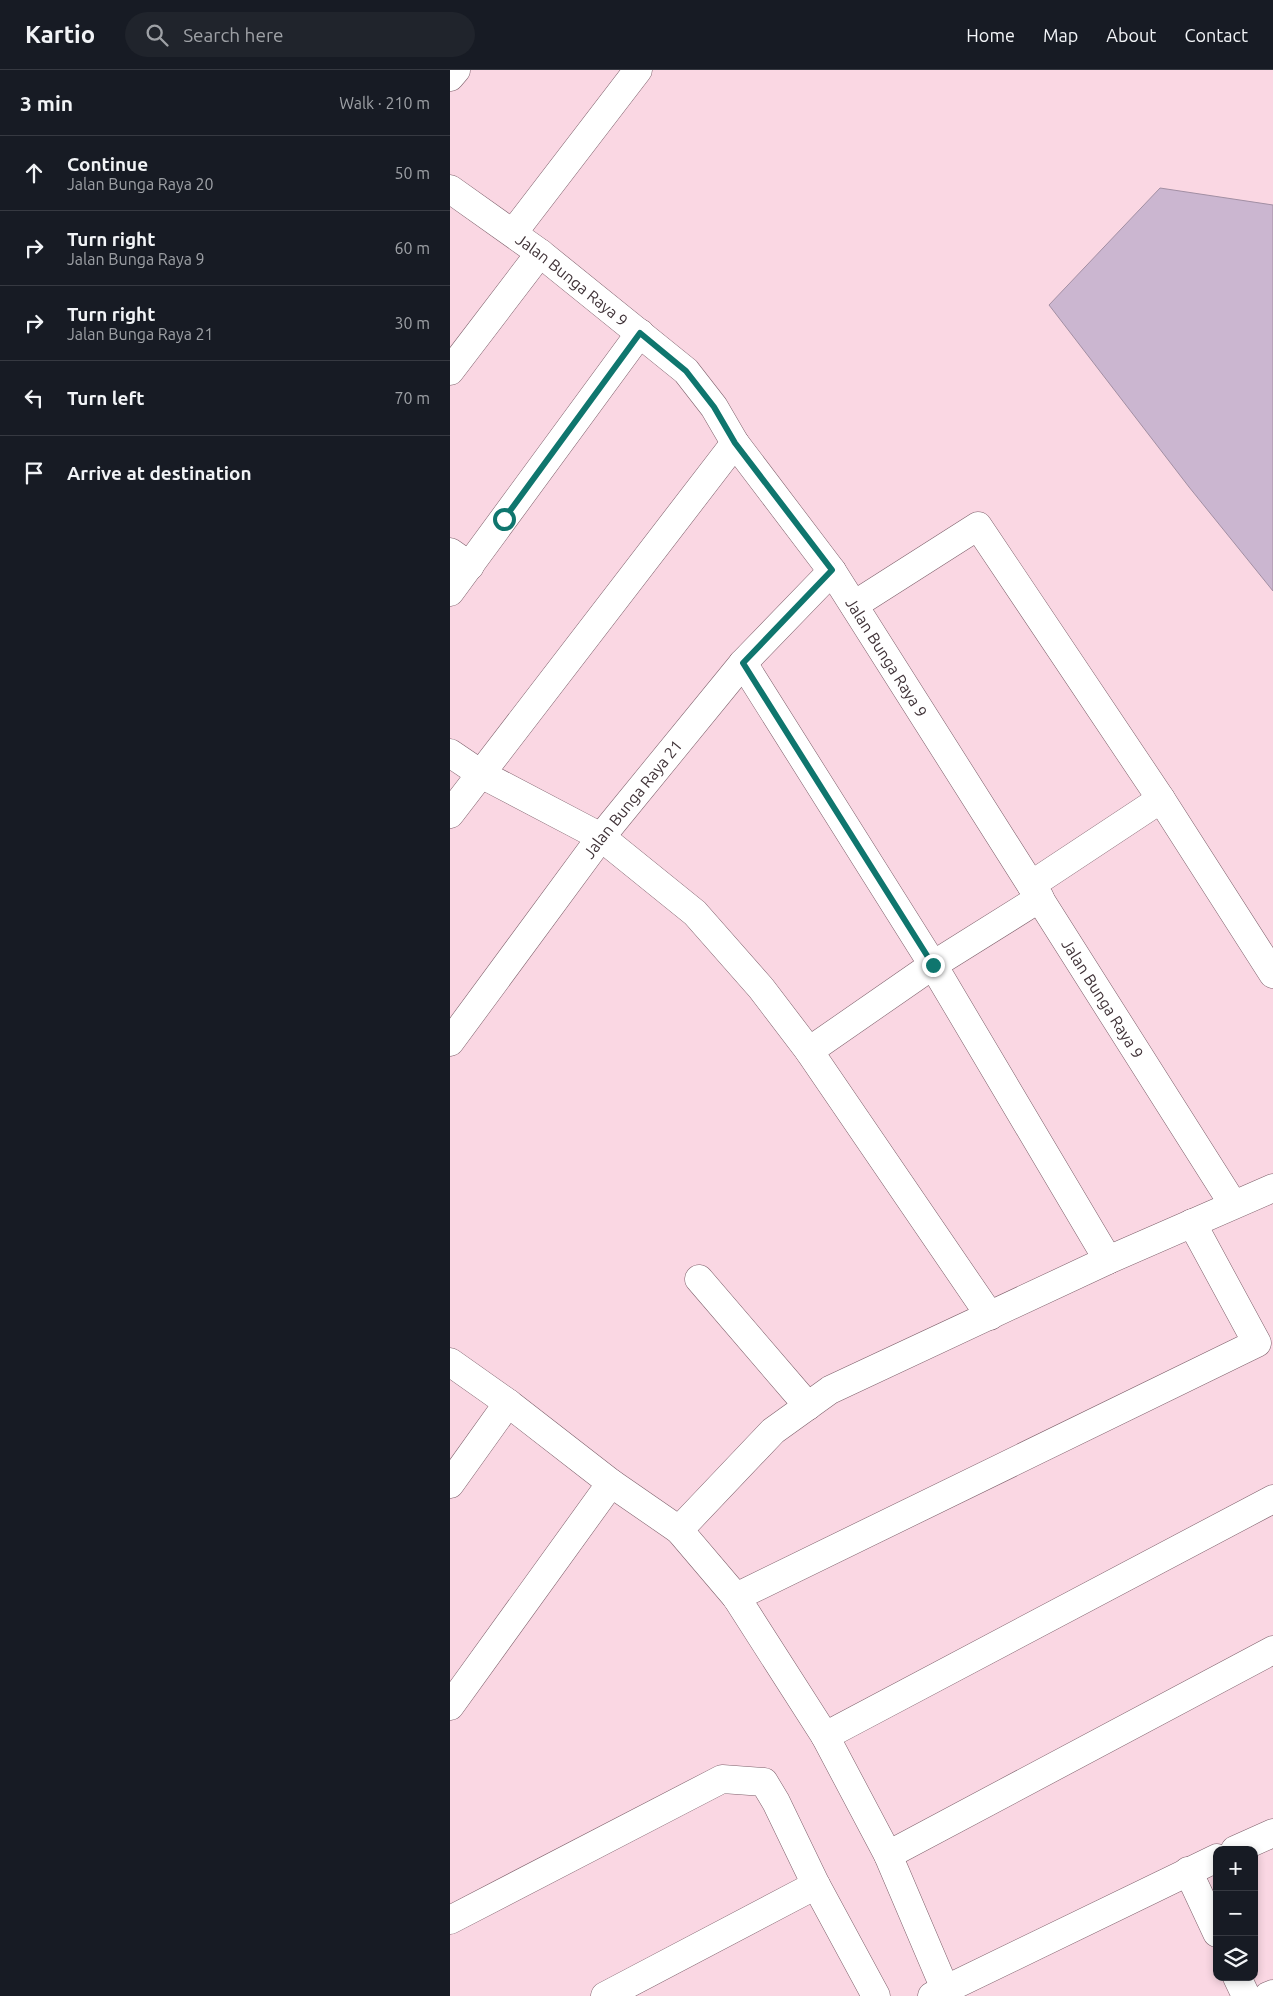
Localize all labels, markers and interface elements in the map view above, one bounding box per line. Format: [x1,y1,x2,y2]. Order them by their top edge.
search box [125,12,475,57]
text: Kartio [25,21,95,48]
icon: search [143,21,171,49]
text: Search here [183,24,284,46]
text: Home [966,25,1015,45]
text: Map [1043,25,1078,45]
text: About [1106,25,1156,45]
text: Contact [1184,25,1248,45]
text: 3 min [20,91,73,115]
text: Walk · 210 m [339,94,430,112]
text: Continue [67,153,148,175]
icon: ahead [20,159,48,187]
text: 50 m [394,164,430,182]
text: Jalan Bunga Raya 20 [67,175,214,193]
text: Turn right [67,228,155,250]
street label: Jalan Bunga Raya 9 [513,230,632,329]
icon: right [20,234,48,262]
text: 60 m [394,239,430,257]
text: Jalan Bunga Raya 9 [67,250,205,268]
text: Turn right [67,303,155,325]
icon: right [20,309,48,337]
text: 30 m [394,314,430,332]
text: Jalan Bunga Raya 21 [67,325,214,343]
icon: left [20,384,48,412]
text: Turn left [67,387,145,409]
text: 70 m [394,389,430,407]
icon: arrive [20,459,48,487]
text: Arrive at destination [67,462,252,484]
route start [493,508,516,531]
street label: Jalan Bunga Raya 9 [842,594,931,720]
street label: Jalan Bunga Raya 21 [580,736,686,862]
street label: Jalan Bunga Raya 9 [1058,935,1147,1061]
route end [922,954,945,977]
map controls [1213,1846,1258,1981]
button: + [1213,1846,1258,1891]
button: − [1213,1891,1258,1936]
button: layers [1213,1936,1258,1981]

